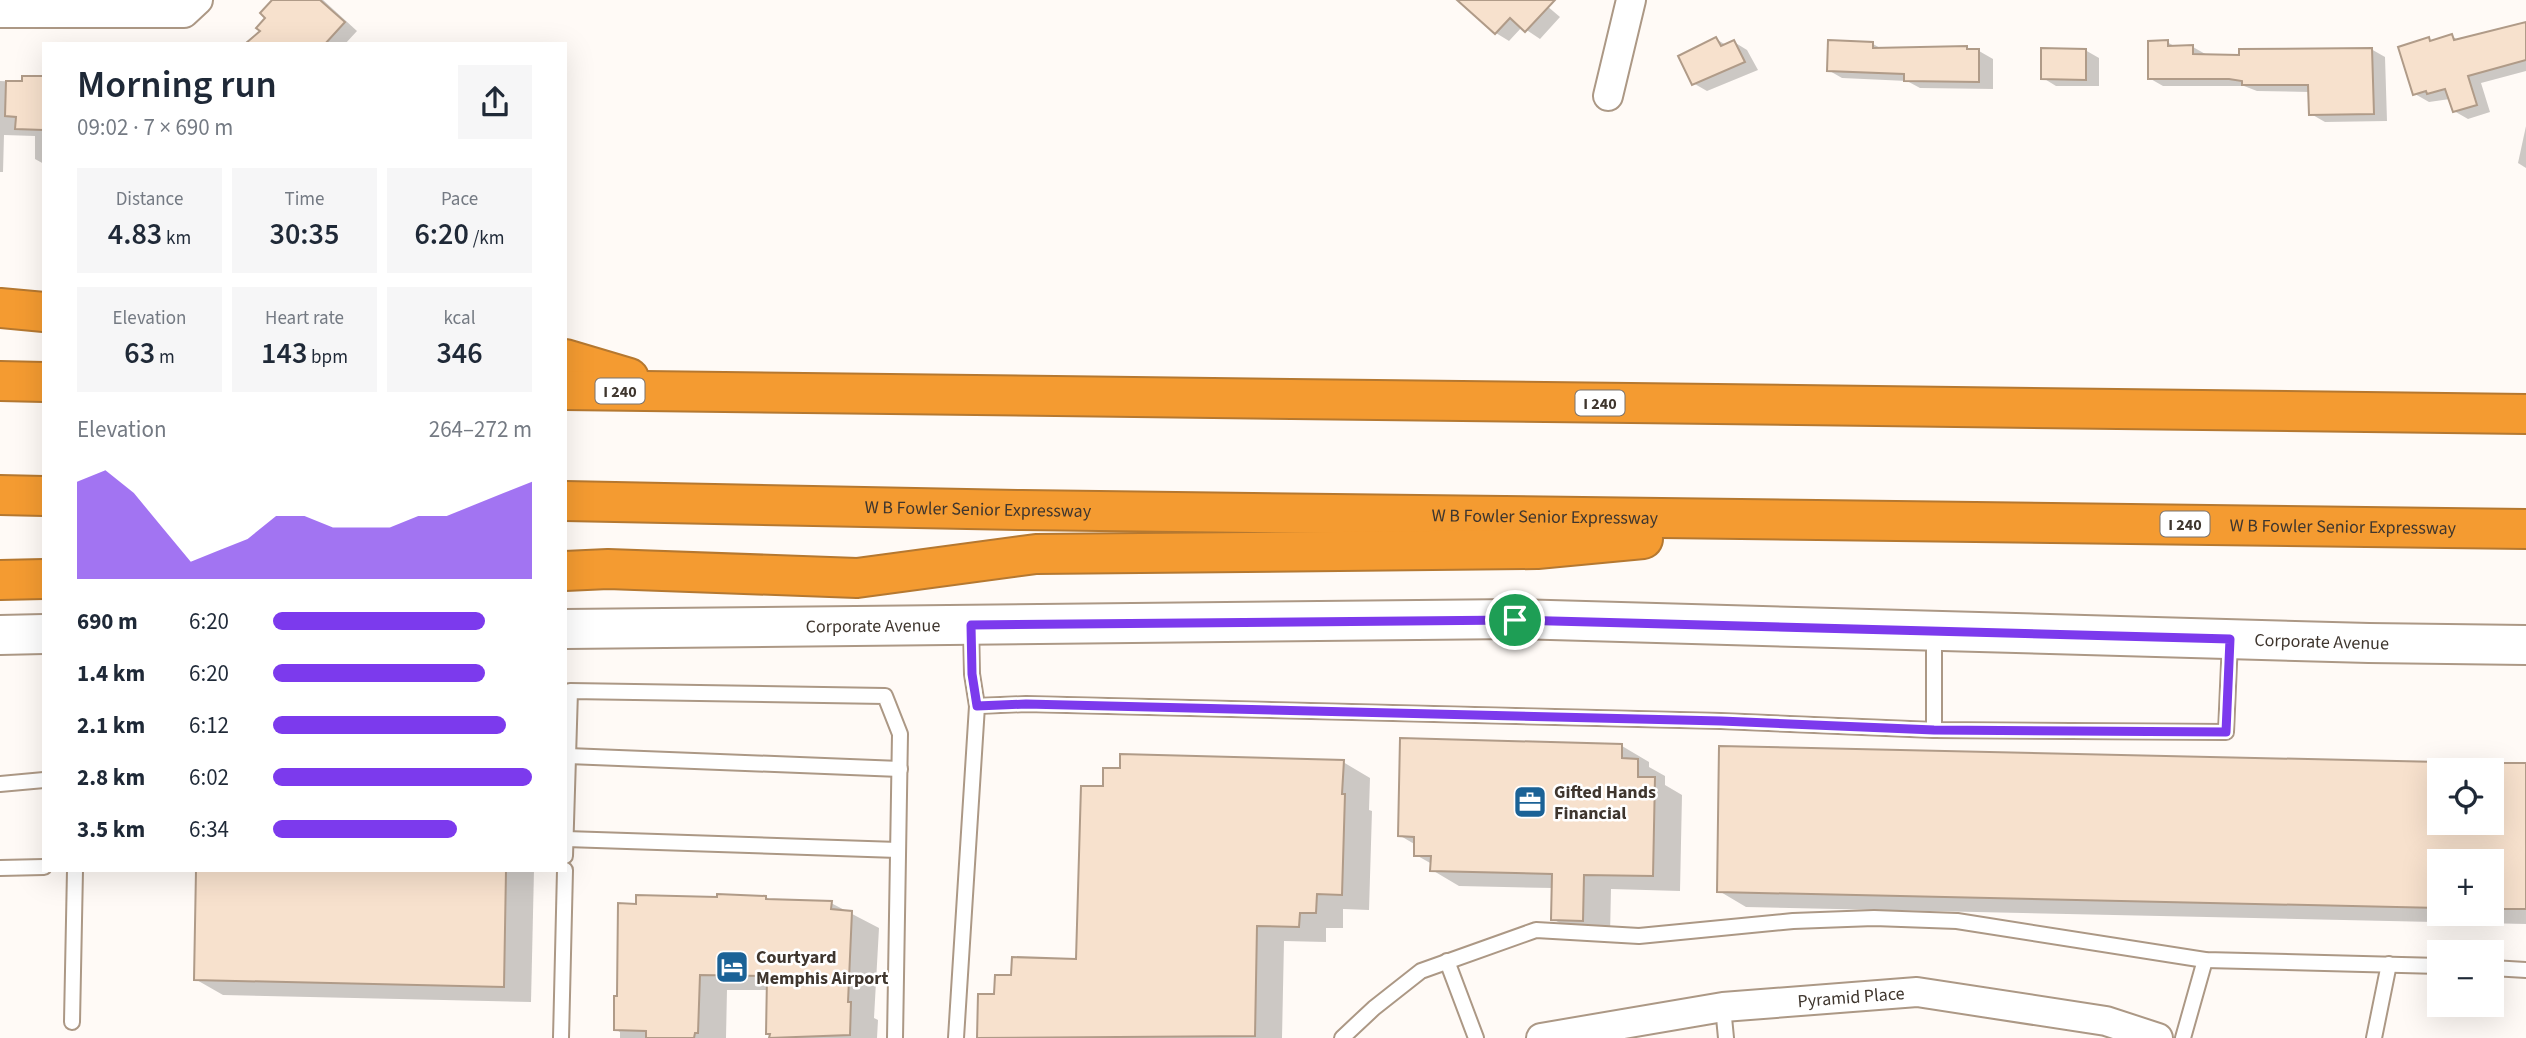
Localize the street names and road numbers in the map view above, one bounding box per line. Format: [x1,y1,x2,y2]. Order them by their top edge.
road number: I 240 [596,378,644,404]
road number: I 240 [1576,390,1624,416]
street label: W B Fowler Senior Expressway [864,495,1092,524]
street label: W B Fowler Senior Expressway [1431,503,1659,531]
road number: I 240 [2160,512,2210,537]
street label: W B Fowler Senior Expressway [2229,513,2457,541]
street label: Corporate Avenue [806,613,940,639]
street label: Corporate Avenue [2254,628,2389,656]
street label: Pyramid Place [1797,981,1905,1014]

